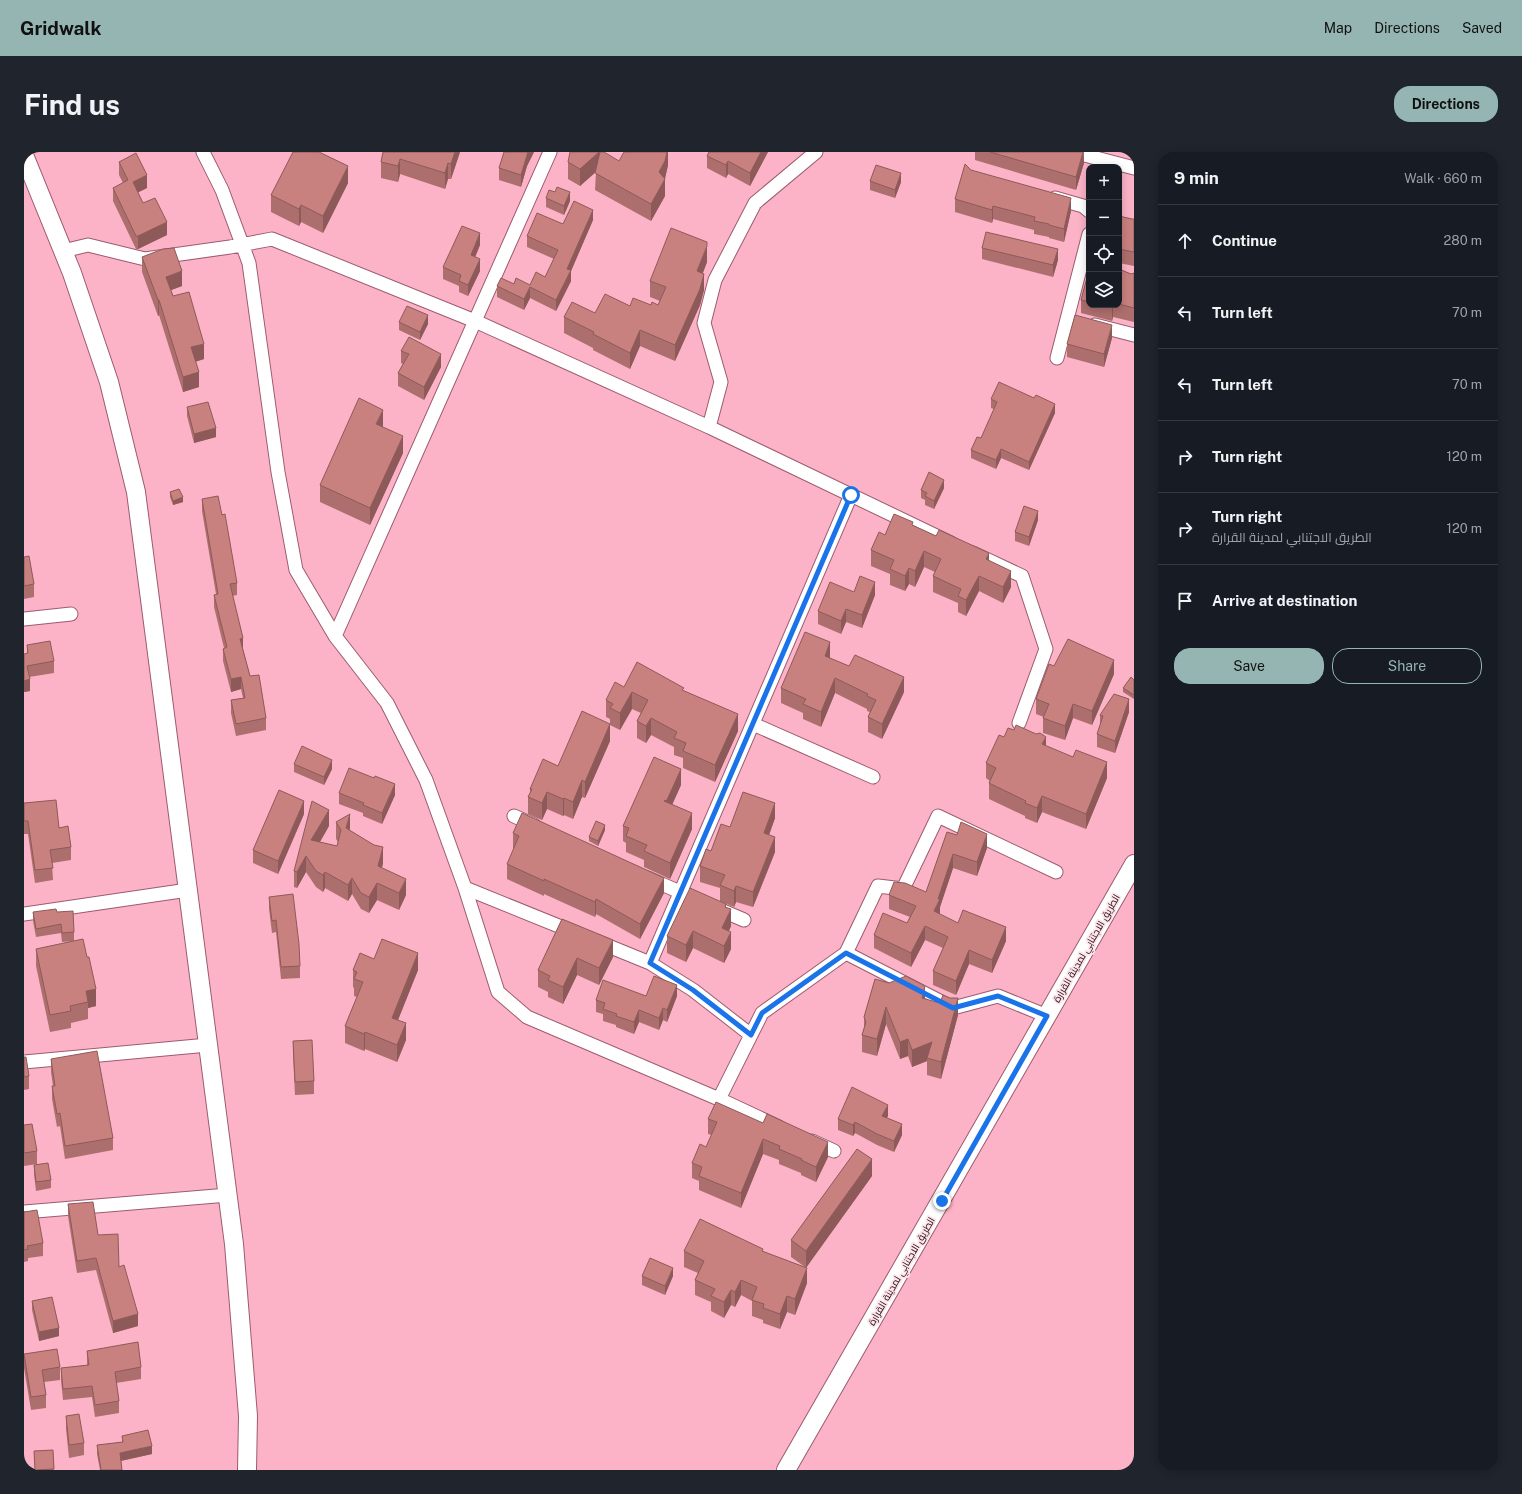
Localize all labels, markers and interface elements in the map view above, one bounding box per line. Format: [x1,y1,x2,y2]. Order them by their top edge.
text: Gridwalk [20,17,101,39]
text: Map [1324,20,1352,36]
text: Directions [1374,20,1440,36]
text: Saved [1462,20,1502,36]
button: Directions [1394,86,1498,122]
text: Find us [24,88,120,121]
map controls [1086,164,1122,308]
button: + [1086,164,1122,200]
text: 9 min [1174,168,1219,188]
text: Walk · 660 m [1404,171,1482,186]
button: − [1086,200,1122,236]
icon: ahead [1174,230,1196,252]
text: Continue [1212,232,1277,249]
text: 280 m [1444,233,1482,248]
button: locate [1086,236,1122,272]
button: layers [1086,272,1122,308]
icon: left [1174,302,1196,324]
text: Turn left [1212,304,1273,321]
text: 70 m [1452,305,1482,320]
icon: left [1174,374,1196,396]
text: Turn left [1212,376,1273,393]
text: 70 m [1452,377,1482,392]
icon: right [1174,446,1196,468]
text: Turn right [1212,448,1282,465]
text: 120 m [1447,449,1482,464]
route start [842,486,860,504]
text: Turn right [1212,508,1282,525]
icon: right [1174,518,1196,540]
text: 120 m [1447,521,1482,536]
text: الطريق الاجتنابي لمدينة القرارة [1212,530,1372,545]
icon: arrive [1174,590,1196,612]
text: Arrive at destination [1212,592,1357,609]
button: Save [1174,648,1324,684]
button: Share [1332,648,1482,684]
street label: الطريق الاجتنابي لمدينة القرارة [1050,892,1124,1005]
route end [933,1192,951,1210]
street label: الطريق الاجتنابي لمدينة القرارة [865,1215,939,1328]

